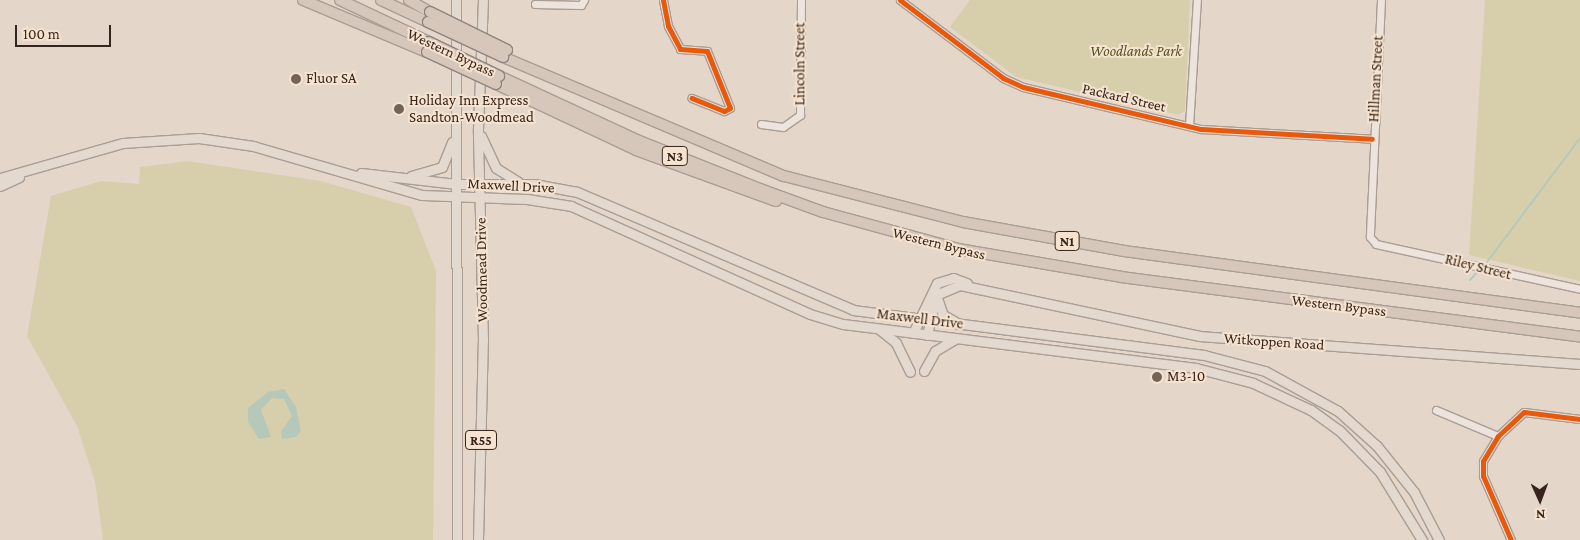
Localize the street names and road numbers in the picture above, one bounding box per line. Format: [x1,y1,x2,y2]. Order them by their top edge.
street label: Lincoln Street [791,22,809,106]
street label: Western Bypass [404,25,498,81]
street label: Hillman Street [1365,35,1387,123]
street label: Packard Street [1080,80,1168,116]
road number: N3 [661,144,689,168]
street label: Maxwell Drive [467,175,555,197]
street label: Woodmead Drive [472,217,492,323]
street label: Western Bypass [891,224,987,264]
road number: N1 [1054,230,1080,252]
street label: Riley Street [1443,250,1513,284]
street label: Western Bypass [1291,291,1387,321]
street label: Maxwell Drive [876,305,964,333]
street label: Witkoppen Road [1223,330,1325,354]
road number: R55 [465,428,497,452]

